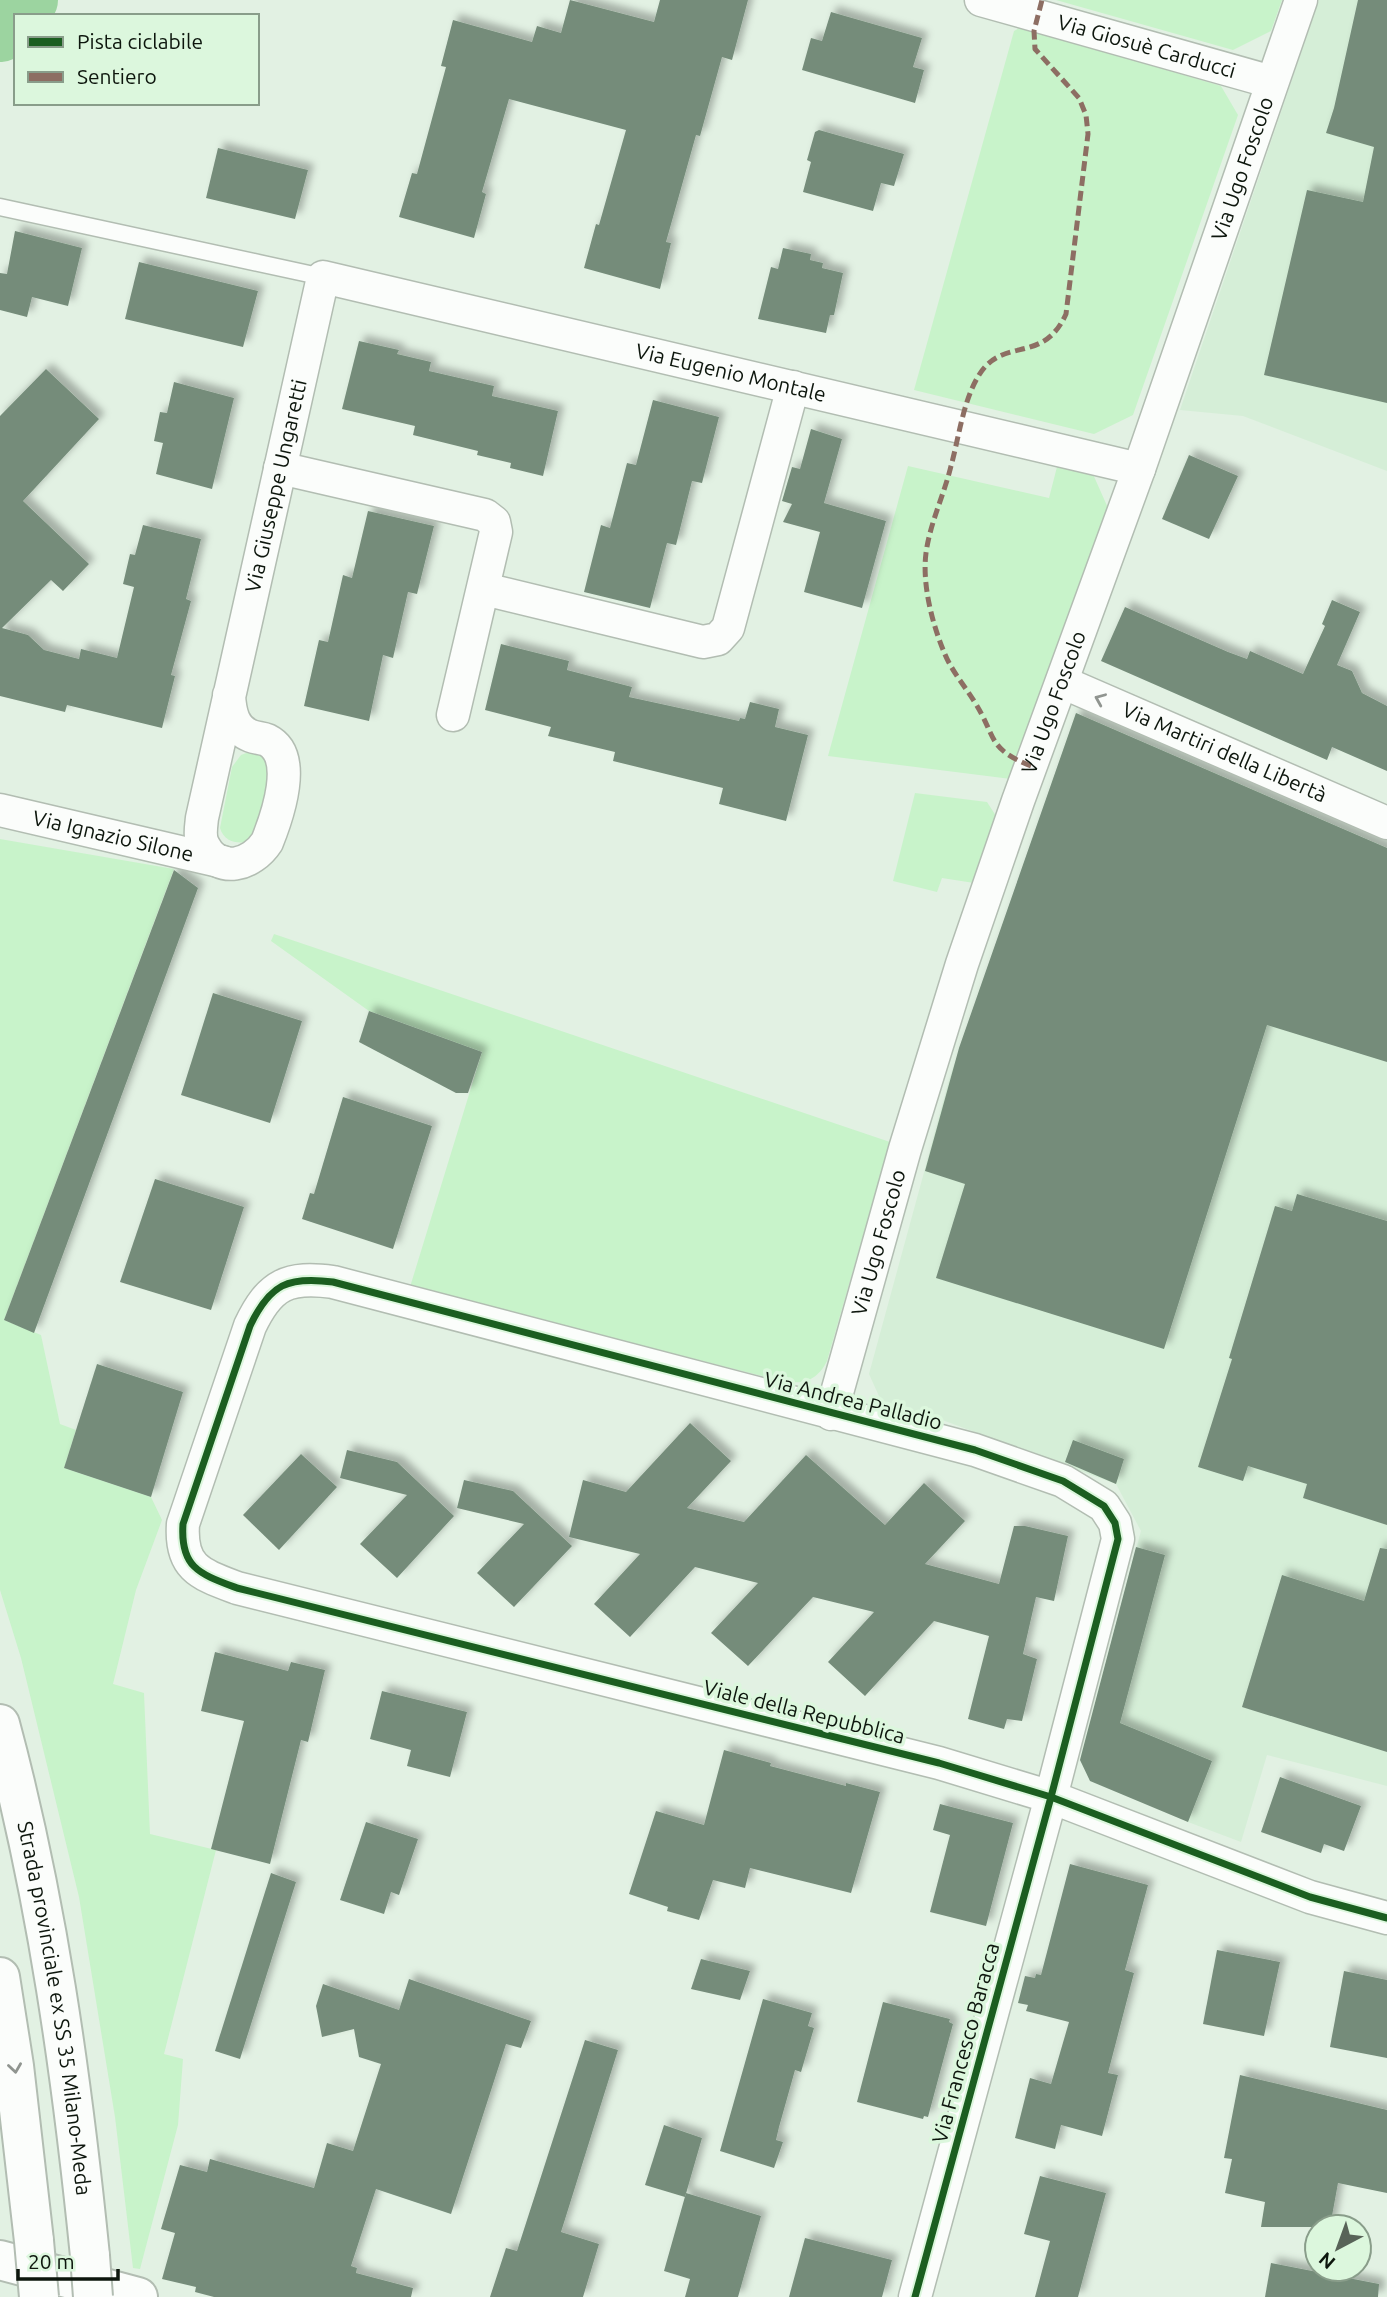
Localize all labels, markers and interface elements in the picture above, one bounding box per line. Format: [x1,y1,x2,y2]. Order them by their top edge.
street label: Via Giosuè Carducci [1055,9,1239,82]
legend [14,14,259,105]
text: Pista ciclabile [77,29,203,53]
text: Sentiero [77,64,157,88]
street label: Via Ugo Foscolo [1206,93,1278,244]
street label: Via Eugenio Montale [633,338,829,406]
street label: Via Giuseppe Ungaretti [240,377,311,595]
street label: Via Ugo Foscolo [1016,627,1090,777]
one-way arrow [1094,693,1106,707]
street label: Via Martiri della Libertà [1119,697,1331,806]
street label: Via Ignazio Silone [30,805,196,866]
street label: Via Ugo Foscolo [846,1167,910,1318]
street label: Via Andrea Palladio [762,1366,945,1434]
street label: Viale della Repubblica [701,1674,908,1748]
street label: Strada provinciale ex SS 35 Milano-Meda [13,1819,97,2197]
street label: Via Francesco Baracca [927,1940,1003,2146]
one-way arrow [7,2062,22,2074]
north arrow [1303,2213,1373,2283]
scale bar [18,2238,117,2282]
text: N [1314,2248,1339,2274]
text: 20 m [28,2249,75,2273]

